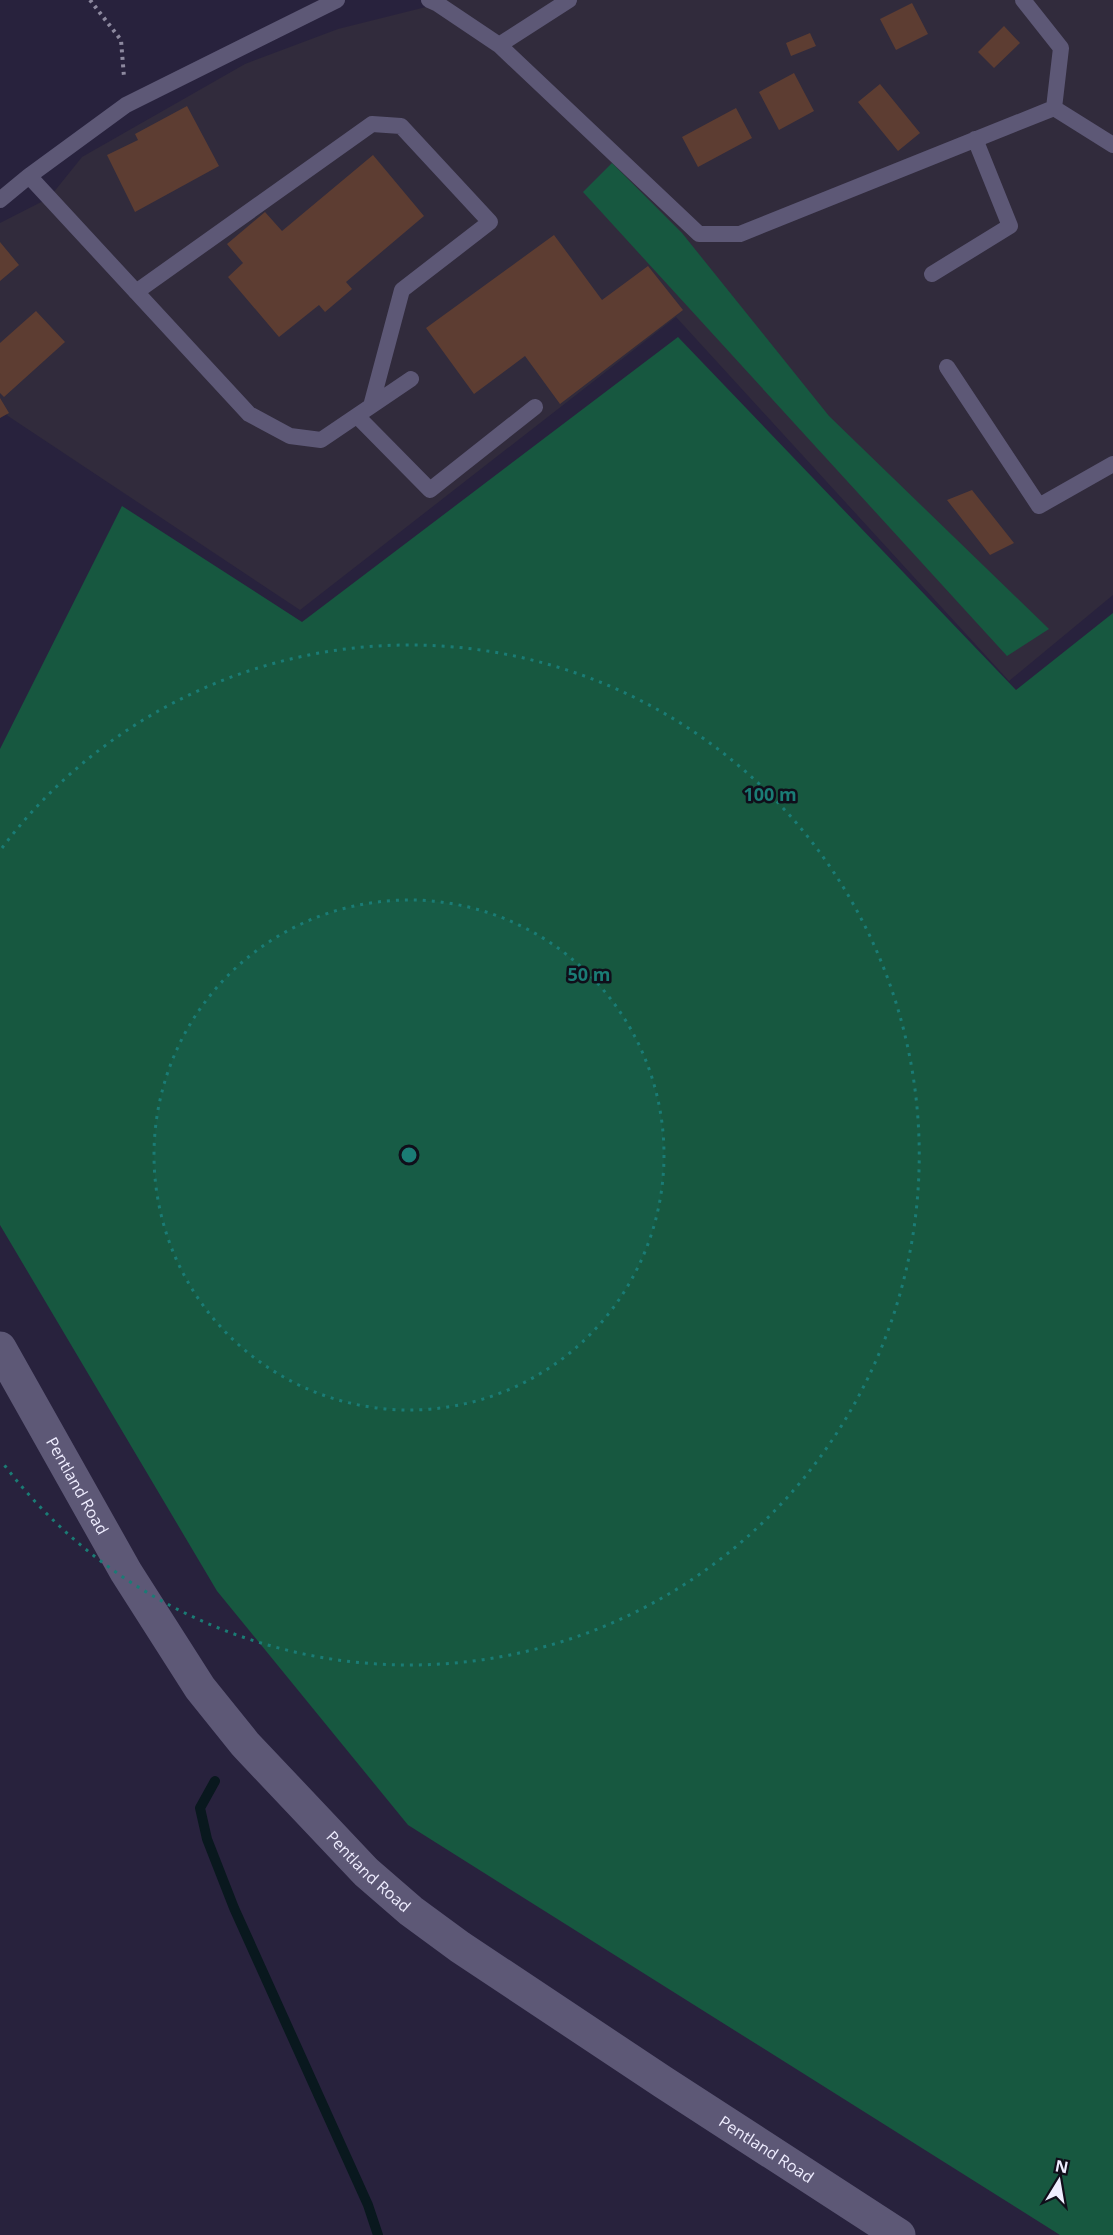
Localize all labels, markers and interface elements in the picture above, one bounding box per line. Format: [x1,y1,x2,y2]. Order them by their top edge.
text: 100 m [743,782,797,806]
text: 50 m [568,962,610,986]
centre of rings [399,1145,419,1165]
street label: Pentland Road [41,1433,114,1539]
street label: Pentland Road [322,1826,415,1917]
street label: Pentland Road [715,2110,818,2188]
north arrow [1029,2151,1089,2211]
text: N [1053,2154,1070,2178]

